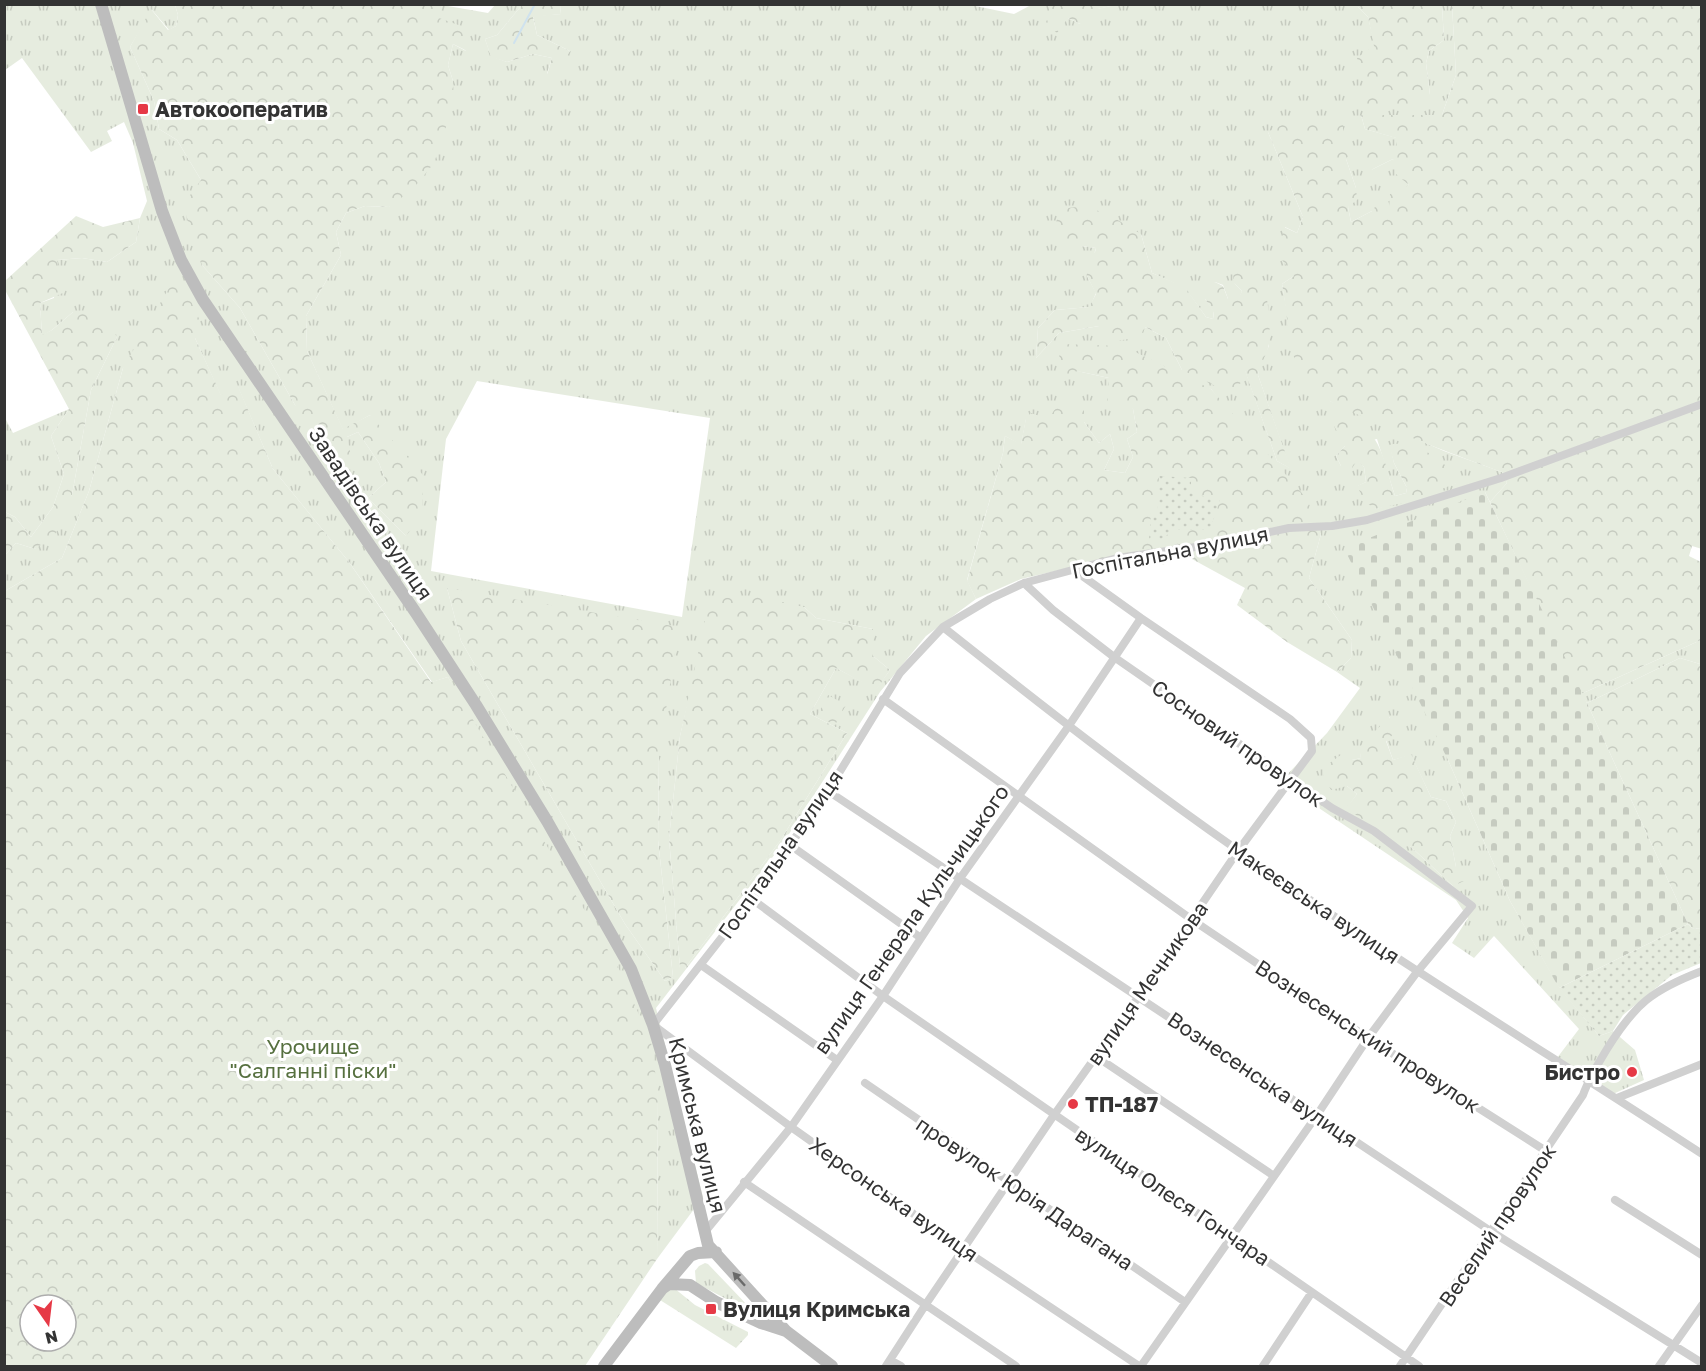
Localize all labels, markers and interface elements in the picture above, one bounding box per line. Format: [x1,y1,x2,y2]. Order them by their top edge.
place label: Автокооператив [155,96,328,122]
marker: Автокооператив [136,102,150,116]
street label: Завадівська вулиця [303,421,439,605]
street label: Госпітальна вулиця [1069,520,1271,584]
street label: Сосновий провулок [1147,674,1329,812]
street label: Госпітальна вулиця [712,765,848,943]
street label: вулиця Генерала Кульчицького [808,779,1014,1059]
street label: Макеєвська вулиця [1223,835,1405,969]
street label: вулиця Мечникова [1081,896,1213,1070]
street label: Вознесенський провулок [1251,954,1485,1118]
street label: Вознесенська вулиця [1163,1006,1363,1152]
park label: Урочище "Салганні піски" [230,1033,396,1083]
street label: Кримська вулиця [664,1034,732,1216]
place label: Бистро [1544,1059,1620,1085]
marker: Бистро [1625,1065,1639,1079]
place label: ТП-187 [1085,1091,1158,1117]
marker: ТП-187 [1066,1097,1080,1111]
street label: провулок Юрія Дарагана [911,1110,1139,1276]
street label: вулиця Олеся Гончара [1071,1121,1275,1271]
street label: Херсонська вулиця [805,1131,983,1267]
street label: Веселий провулок [1433,1139,1561,1311]
one-way arrow [732,1271,746,1286]
north arrow [18,1293,78,1353]
place label: Вулиця Кримська [723,1296,910,1322]
marker: Вулиця Кримська [704,1302,718,1316]
text: N [43,1326,60,1349]

